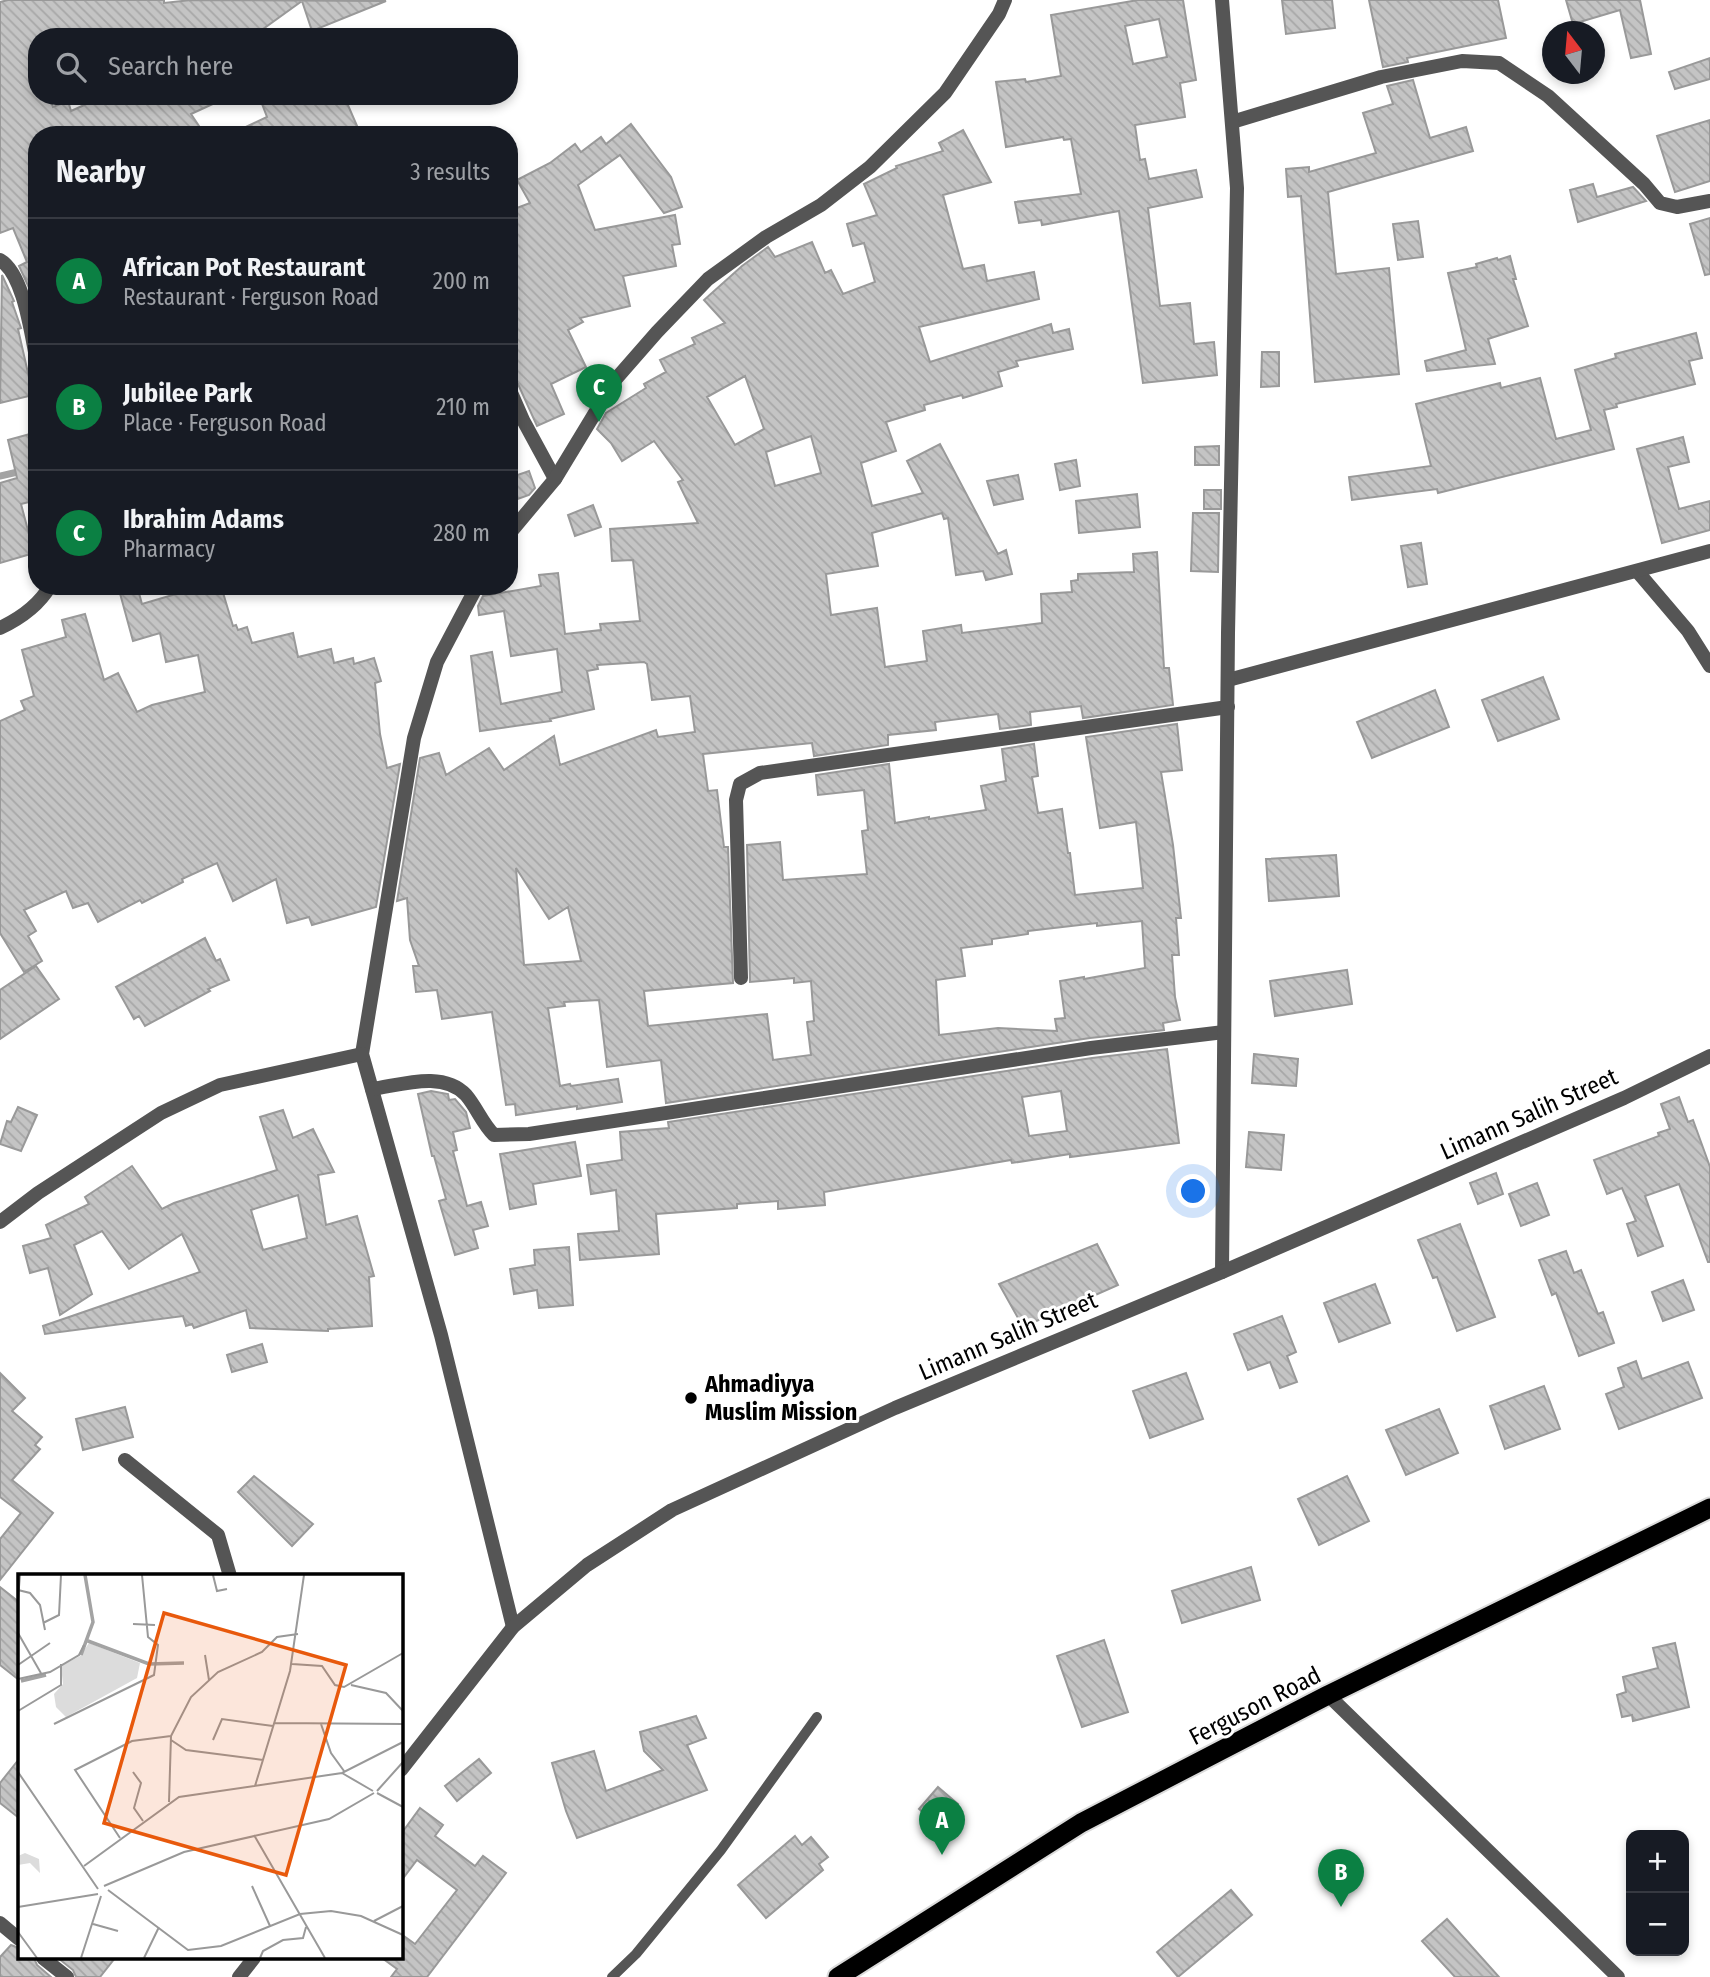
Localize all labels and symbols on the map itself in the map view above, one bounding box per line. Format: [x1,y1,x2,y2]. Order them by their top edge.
north arrow [1542,21,1605,84]
pin: C [576,364,622,422]
street label: Limann Salih Street [1436,1062,1622,1166]
your location [1176,1174,1210,1208]
street label: Limann Salih Street [915,1286,1101,1386]
place label: Ahmadiyya Muslim Mission [704,1370,857,1426]
marker: Ahmadiyya Muslim Mission [683,1390,699,1406]
inset map [18,1574,402,1960]
street label: Ferguson Road [1184,1661,1326,1751]
pin: A [919,1797,965,1855]
pin: B [1318,1849,1364,1907]

